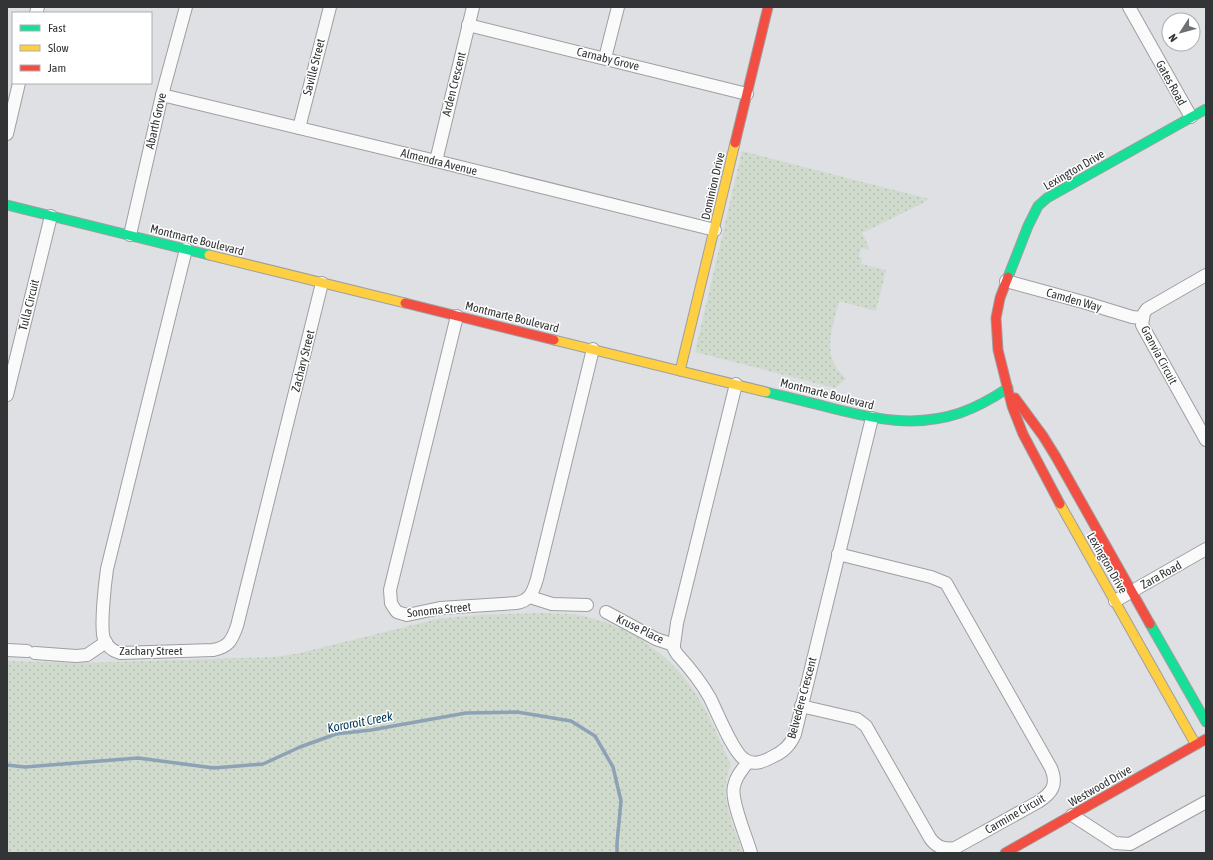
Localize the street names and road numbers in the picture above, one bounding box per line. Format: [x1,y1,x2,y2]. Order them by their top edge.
street label: Saville Street [300,37,328,97]
street label: Carnaby Grove [575,44,641,74]
street label: Arden Crescent [439,50,469,118]
street label: Gates Road [1153,58,1189,108]
street label: Abarth Grove [143,92,169,150]
street label: Almendra Avenue [399,146,479,178]
street label: Lexington Drive [1041,147,1107,193]
street label: Dominion Drive [698,151,728,221]
street label: Montmarte Boulevard [149,222,245,258]
street label: Tulla Circuit [16,277,42,332]
street label: Camden Way [1045,285,1103,315]
street label: Montmarte Boulevard [464,299,560,335]
street label: Granvia Circuit [1138,323,1180,387]
street label: Zachary Street [289,328,318,393]
street label: Montmarte Boulevard [779,376,875,412]
street label: Lexington Drive [1084,530,1130,596]
street label: Zara Road [1138,558,1184,592]
street label: Sonoma Street [406,600,472,620]
street label: Kruse Place [614,612,666,646]
street label: Zachary Street [119,644,183,658]
street label: Belvedere Crescent [784,655,820,740]
street label: Westwood Drive [1066,762,1134,810]
street label: Carmine Circuit [982,791,1048,837]

